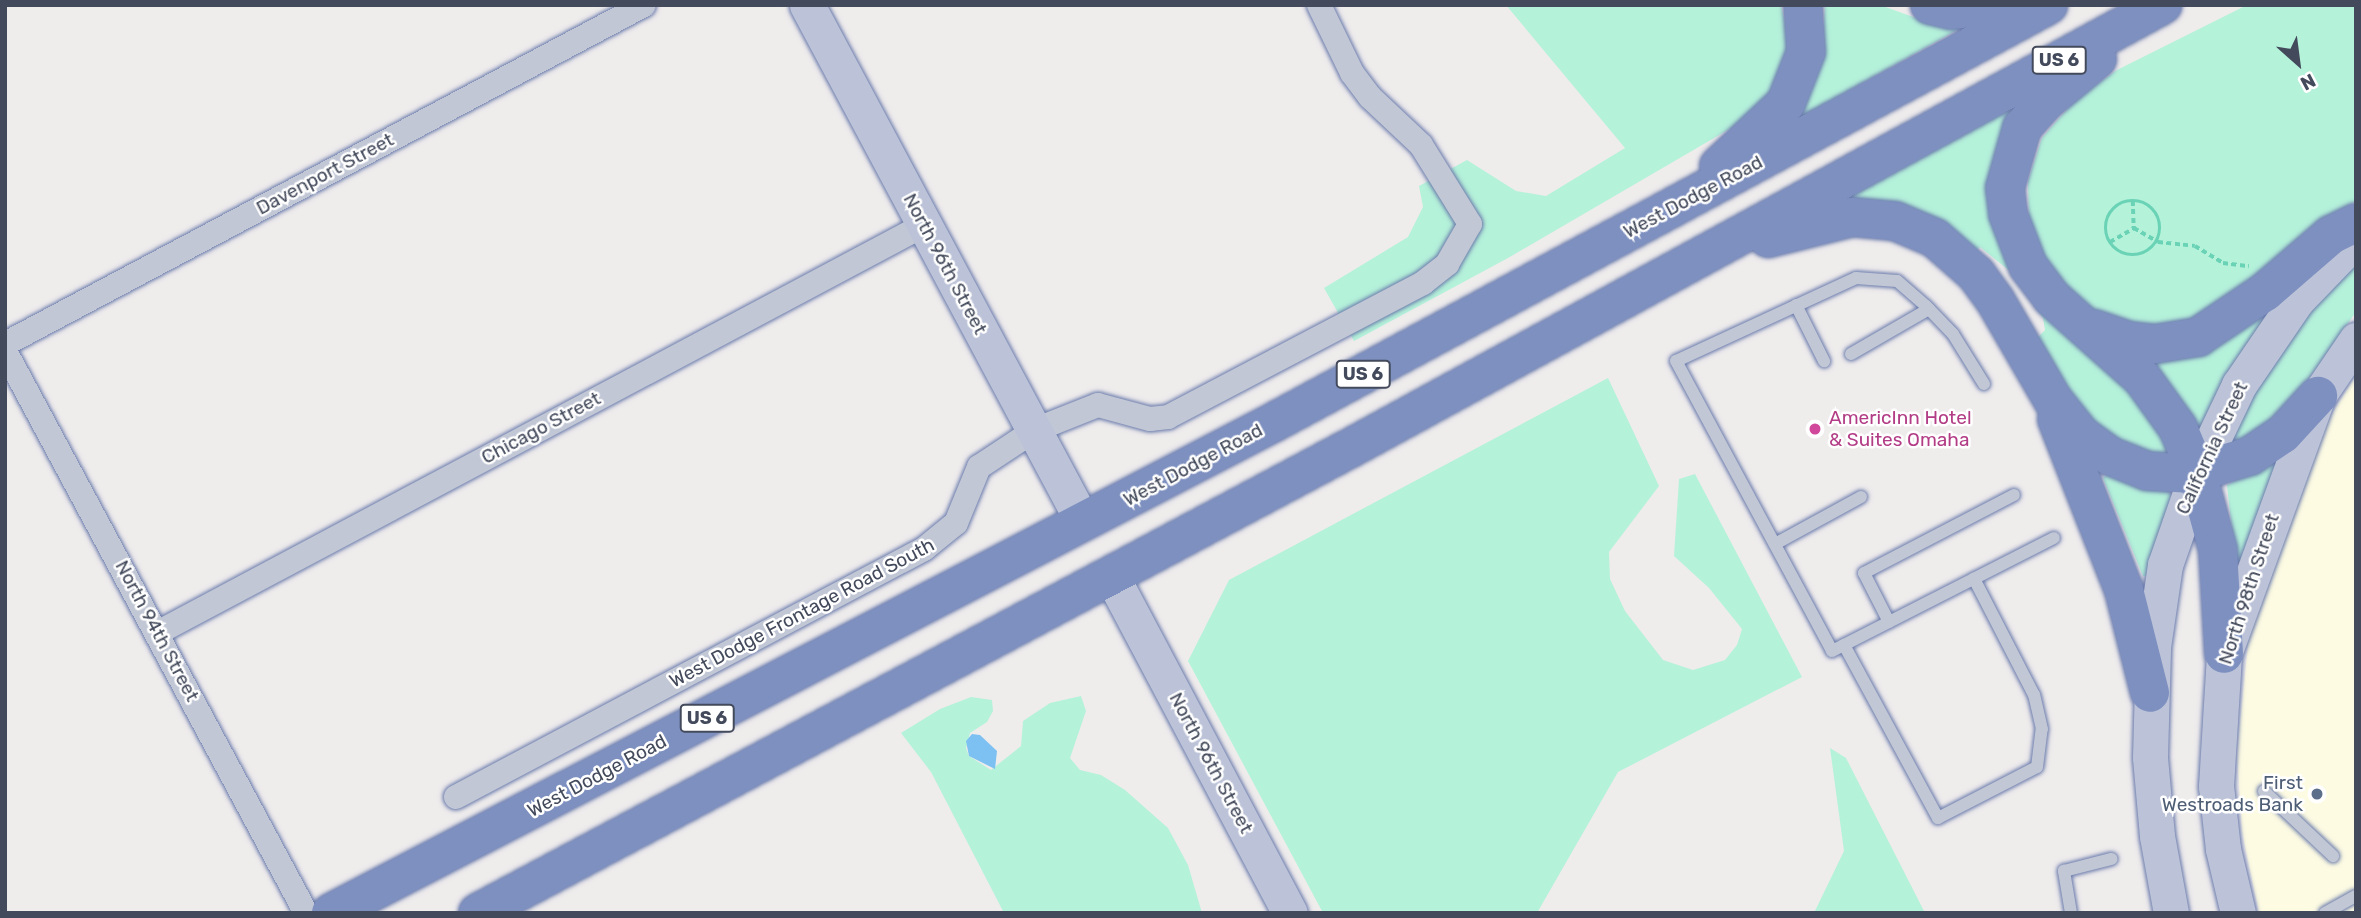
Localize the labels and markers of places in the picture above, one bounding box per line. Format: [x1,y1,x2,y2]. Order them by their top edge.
place label: AmericInn Hotel & Suites Omaha [1829,407,1972,451]
marker: AmericInn Hotel & Suites Omaha [1807,421,1823,437]
place label: First Westroads Bank [2162,772,2303,816]
marker: First Westroads Bank [2309,786,2325,802]

